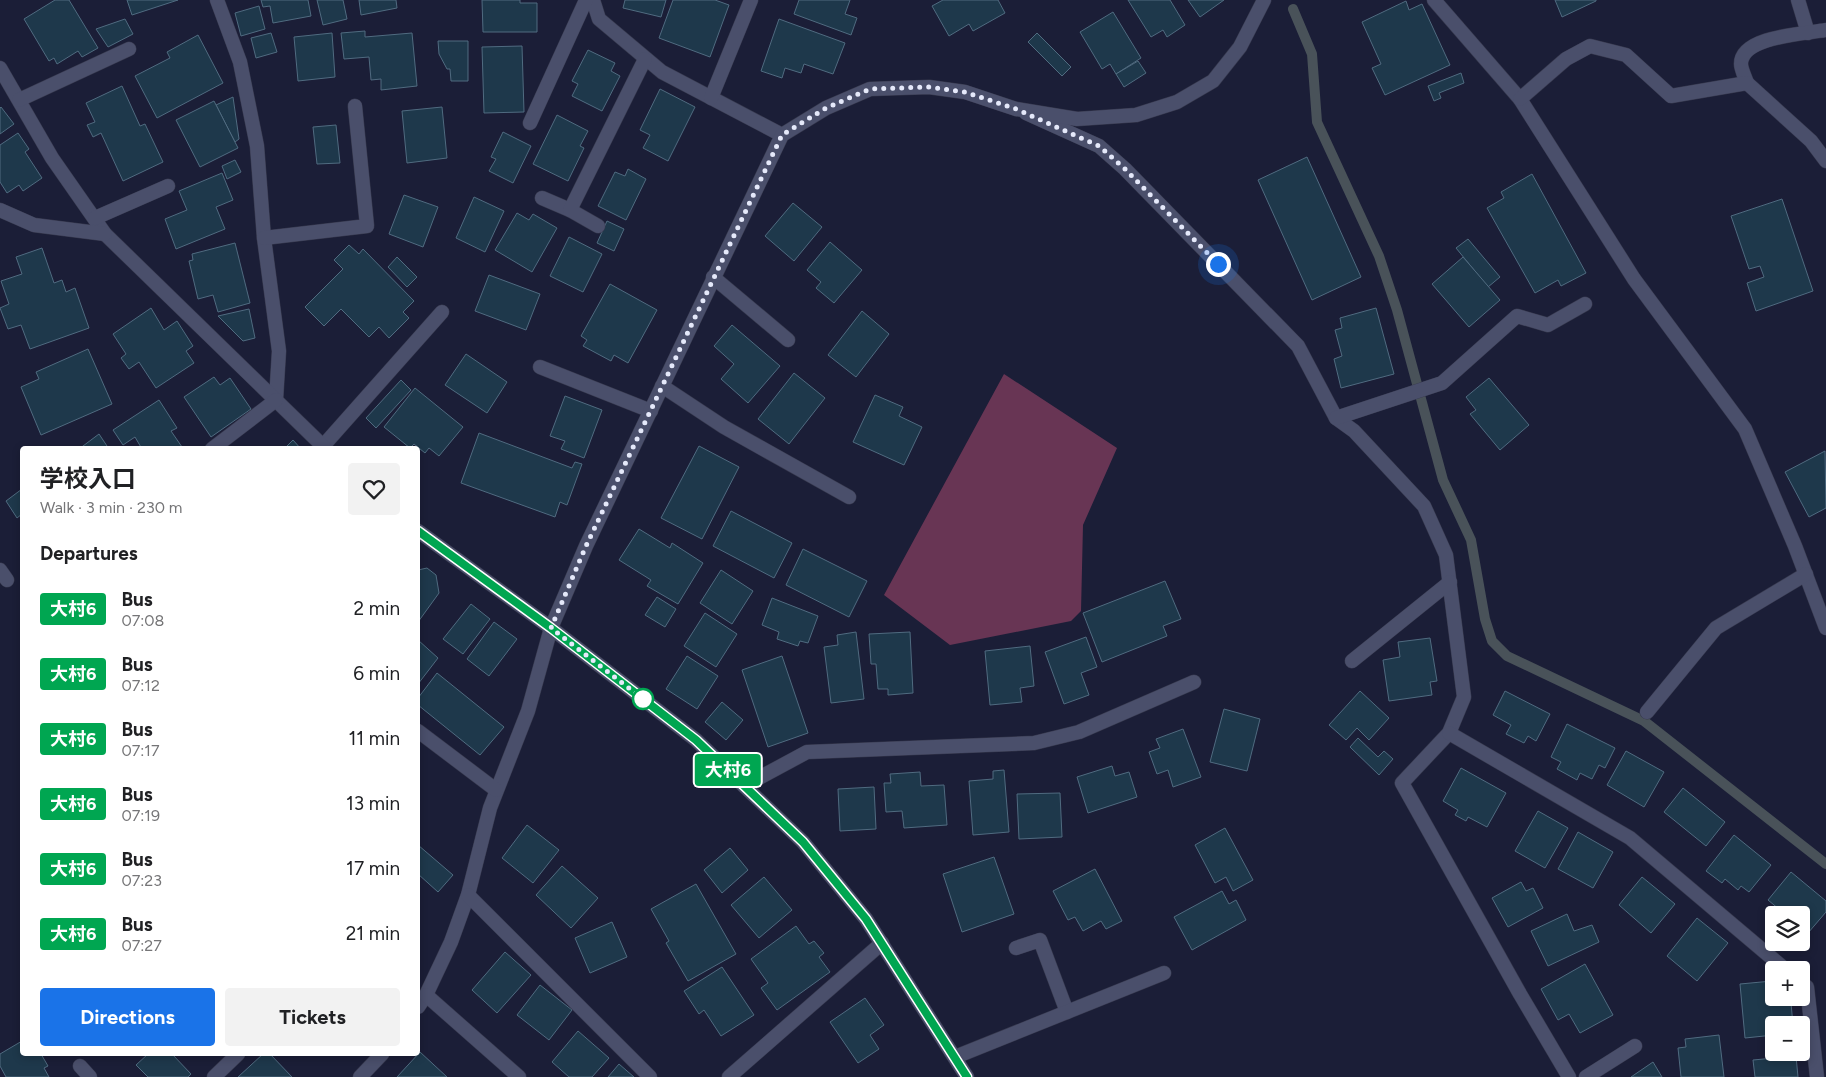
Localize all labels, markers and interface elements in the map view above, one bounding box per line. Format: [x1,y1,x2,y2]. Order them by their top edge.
your location [1206,252,1231,277]
button: heart [348,463,400,515]
text: 学校入口 [40,464,136,493]
text: Walk · 3 min · 230 m [40,498,182,517]
text: Departures [40,542,138,565]
text: Bus [121,588,153,611]
text: 2 min [354,597,400,620]
text: 大村6 [50,598,96,620]
text: 07:08 [121,611,164,630]
text: Bus [121,653,153,676]
text: 6 min [353,662,400,685]
text: 大村6 [50,663,96,685]
text: 07:12 [121,676,160,695]
unlabelled marker [632,688,654,710]
text: Bus [121,718,153,741]
text: 11 min [348,727,400,750]
text: 大村6 [50,728,96,750]
text: 07:17 [121,741,160,760]
line badge: 大村6 [699,754,757,786]
text: 大村6 [705,759,751,781]
text: Bus [121,783,153,806]
text: 13 min [346,792,400,815]
text: 大村6 [50,793,96,815]
text: 07:19 [121,806,160,825]
text: Bus [121,848,153,871]
text: 17 min [346,857,400,880]
text: 大村6 [50,858,96,880]
text: 07:23 [121,871,162,890]
map controls [1765,906,1810,1061]
button: layers [1765,906,1810,951]
text: Bus [121,913,153,936]
text: 21 min [346,922,400,945]
text: 大村6 [50,923,96,945]
text: 07:27 [121,936,162,955]
button: + [1765,961,1810,1006]
button: Directions [40,988,215,1046]
button: Tickets [225,988,400,1046]
button: − [1765,1016,1810,1061]

